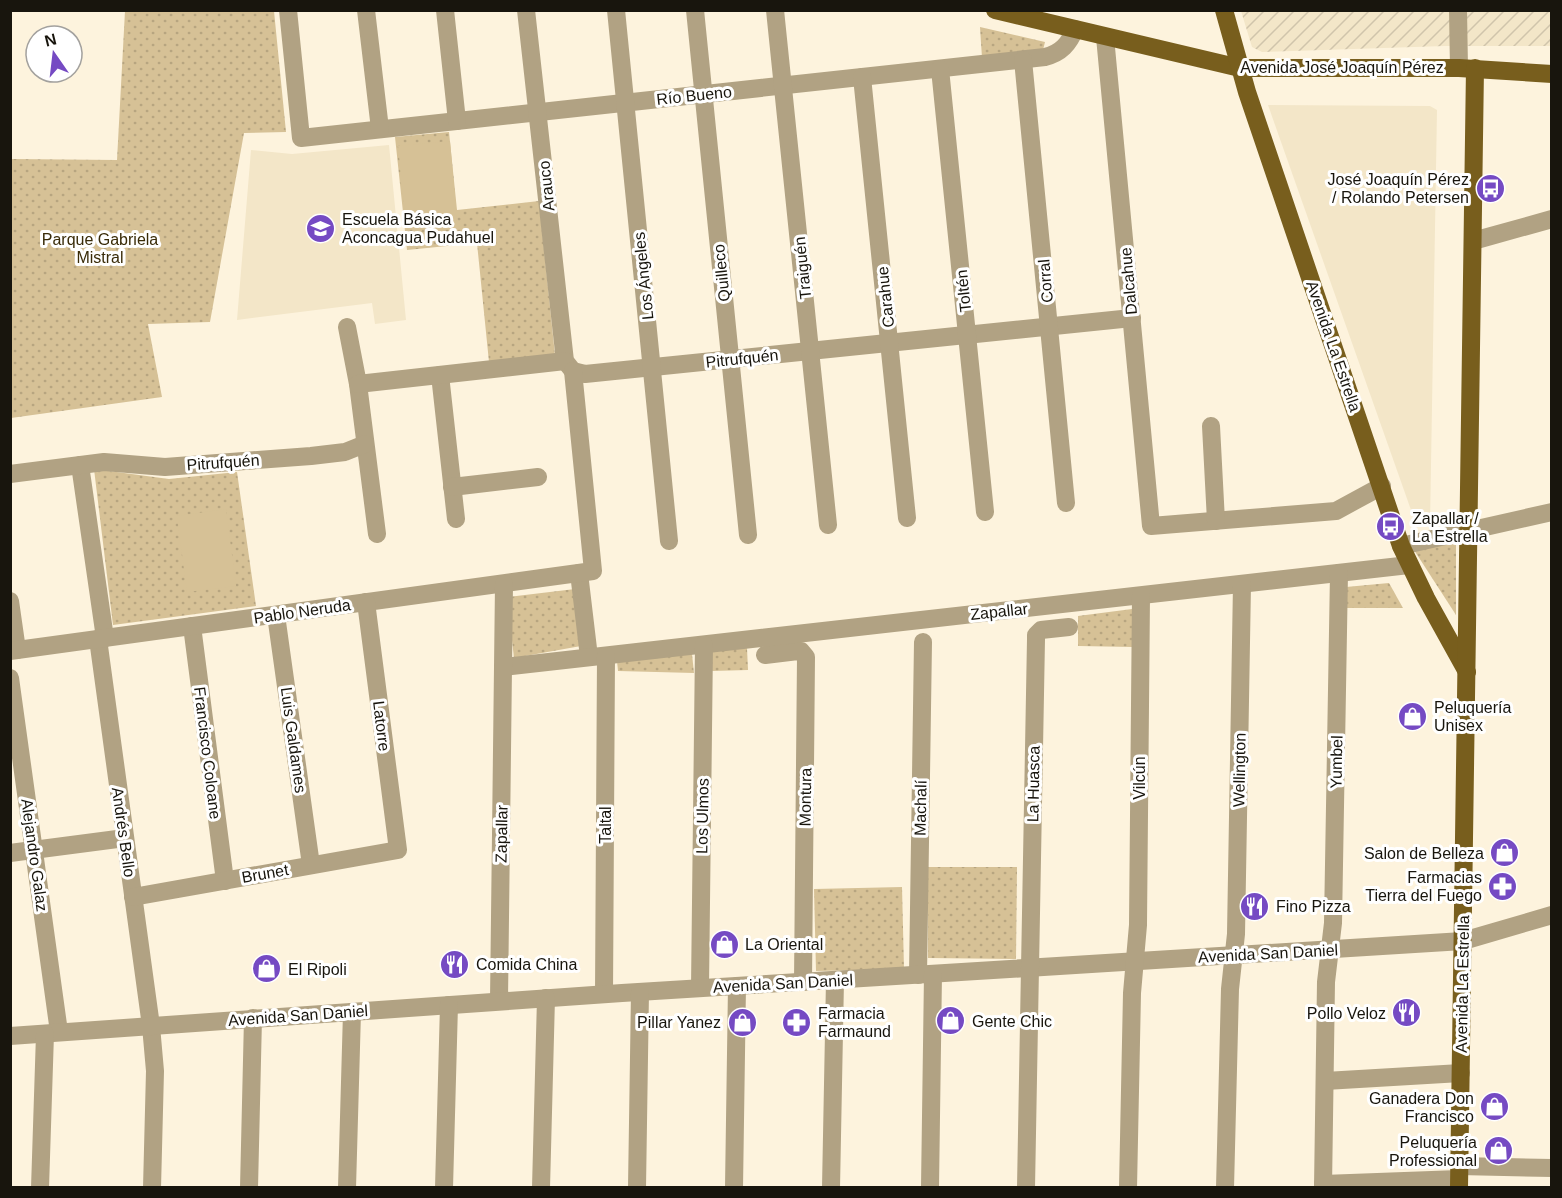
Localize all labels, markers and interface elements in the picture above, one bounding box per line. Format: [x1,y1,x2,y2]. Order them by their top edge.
north arrow [24,24,84,84]
text: N [43,30,58,50]
street label: Avenida José Joaquín Pérez [1240,59,1444,76]
street label: Río Bueno [656,83,733,108]
street label: Arauco [535,160,558,212]
place label: José Joaquín Pérez / Rolando Petersen [1328,171,1469,206]
bus stop icon: José Joaquín Pérez / Rolando Petersen [1474,172,1506,204]
place label: Escuela Básica Aconcagua Pudahuel [342,211,494,246]
school or university icon: Escuela Básica Aconcagua Pudahuel [305,212,337,244]
park label: Parque Gabriela Mistral [42,231,158,266]
street label: Los Ángeles [629,231,657,321]
street label: Traiguén [791,236,814,300]
street label: Quilleco [710,243,733,303]
street label: Dalcahue [1117,246,1140,315]
street label: Corral [1035,259,1056,303]
street label: Carahue [874,265,897,328]
street label: Toltén [953,269,974,313]
street label: Avenida La Estrella [1303,278,1364,414]
street label: Pitrufquén [705,346,779,371]
street label: Pitrufquén [186,451,260,474]
place label: Zapallar / La Estrella [1412,510,1488,545]
bus stop icon: Zapallar / La Estrella [1375,511,1407,543]
street label: Pablo Neruda [252,596,352,627]
street label: Zapallar [969,600,1029,623]
street label: Francisco Coloane [191,686,224,820]
street label: Luis Galdames [278,686,309,794]
place label: Peluquería Unisex [1434,699,1511,734]
street label: Latorre [370,700,393,752]
shop icon: Peluquería Unisex [1397,700,1429,732]
street label: Wellington [1230,733,1249,807]
street label: Yumbel [1328,735,1345,789]
street label: La Huasca [1024,746,1043,822]
street label: Vilcún [1131,756,1148,800]
street label: Montura [796,767,815,827]
street label: Los Ulmos [693,778,712,854]
street label: Machalí [912,779,929,836]
street label: Andrés Bello [109,786,138,878]
street label: Alejandro Galaz [18,798,51,913]
street label: Zapallar [492,804,511,863]
street label: Taltal [597,806,614,844]
shop icon: Salon de Belleza [1489,837,1521,869]
place label: Salon de Belleza [1364,845,1484,862]
street label: Brunet [240,861,290,886]
place label: Farmacias Tierra del Fuego [1365,869,1482,904]
pharmacy icon: Farmacias Tierra del Fuego [1487,870,1519,902]
restaurant icon: Fino Pizza [1239,890,1271,922]
place label: Fino Pizza [1276,898,1351,915]
street label: Avenida La Estrella [1453,915,1472,1053]
shop icon: La Oriental [708,928,740,960]
place label: La Oriental [745,936,823,953]
street label: Avenida San Daniel [1198,941,1338,966]
restaurant icon: Comida China [439,948,471,980]
shop icon: El Ripoli [251,953,283,985]
place label: Comida China [476,956,577,973]
place label: El Ripoli [288,961,347,978]
street label: Avenida San Daniel [713,971,853,996]
restaurant icon: Pollo Veloz [1391,997,1423,1029]
street label: Avenida San Daniel [227,1002,369,1029]
place label: Farmacia Farmaund [818,1005,891,1040]
shop icon: Gente Chic [935,1005,967,1037]
place label: Pollo Veloz [1307,1005,1386,1022]
shop icon: Pillar Yanez [726,1006,758,1038]
pharmacy icon: Farmacia Farmaund [781,1006,813,1038]
place label: Gente Chic [972,1013,1052,1030]
place label: Pillar Yanez [637,1014,721,1031]
place label: Ganadera Don Francisco [1369,1090,1474,1125]
shop icon: Ganadera Don Francisco [1479,1091,1511,1123]
place label: Peluquería Professional [1389,1134,1477,1169]
shop icon: Peluquería Professional [1482,1135,1514,1167]

